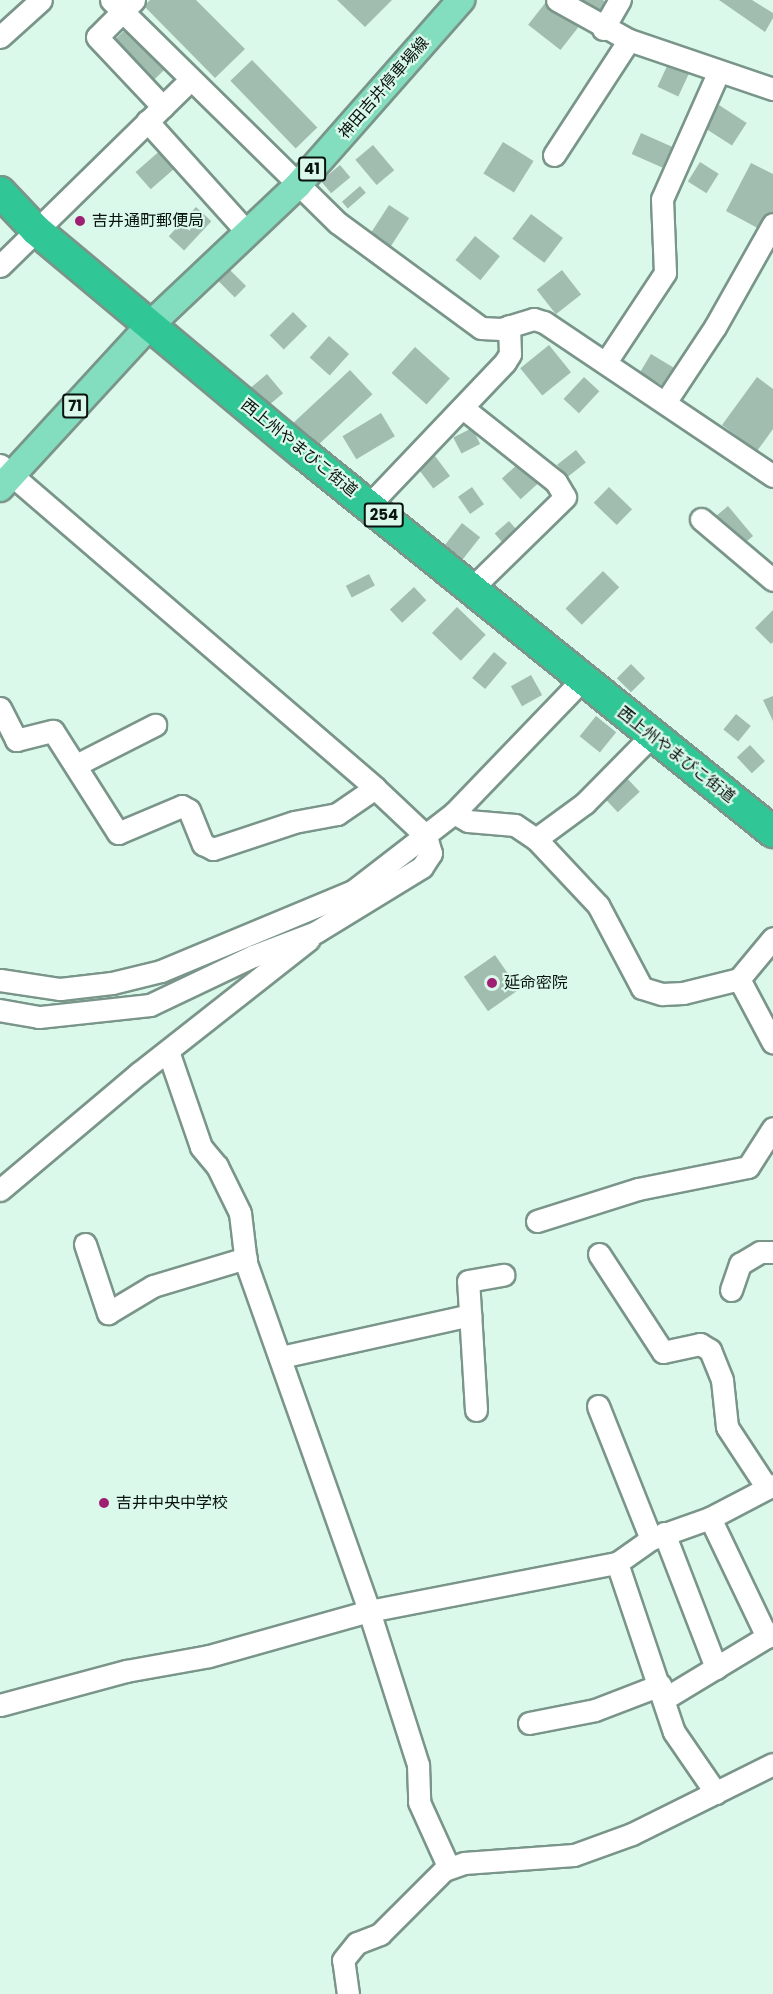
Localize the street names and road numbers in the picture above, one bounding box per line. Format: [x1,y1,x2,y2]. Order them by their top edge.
street label: 神田吉井停車場線 [335,33,433,143]
road number: 41 [297,157,327,181]
road number: 71 [62,394,88,418]
street label: 西上州やまびこ街道 [237,395,361,501]
road number: 254 [363,503,405,527]
street label: 西上州やまびこ街道 [613,703,739,807]

